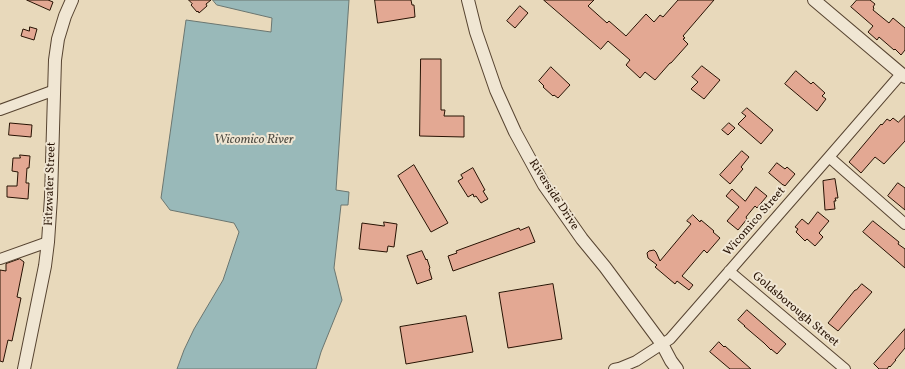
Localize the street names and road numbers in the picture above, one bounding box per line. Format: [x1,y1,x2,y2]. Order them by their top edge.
street label: Fitzwater Street [42,142,60,226]
street label: Riverside Drive [525,157,581,233]
street label: Wicomico Street [721,184,789,260]
street label: Goldsborough Street [749,270,841,350]

